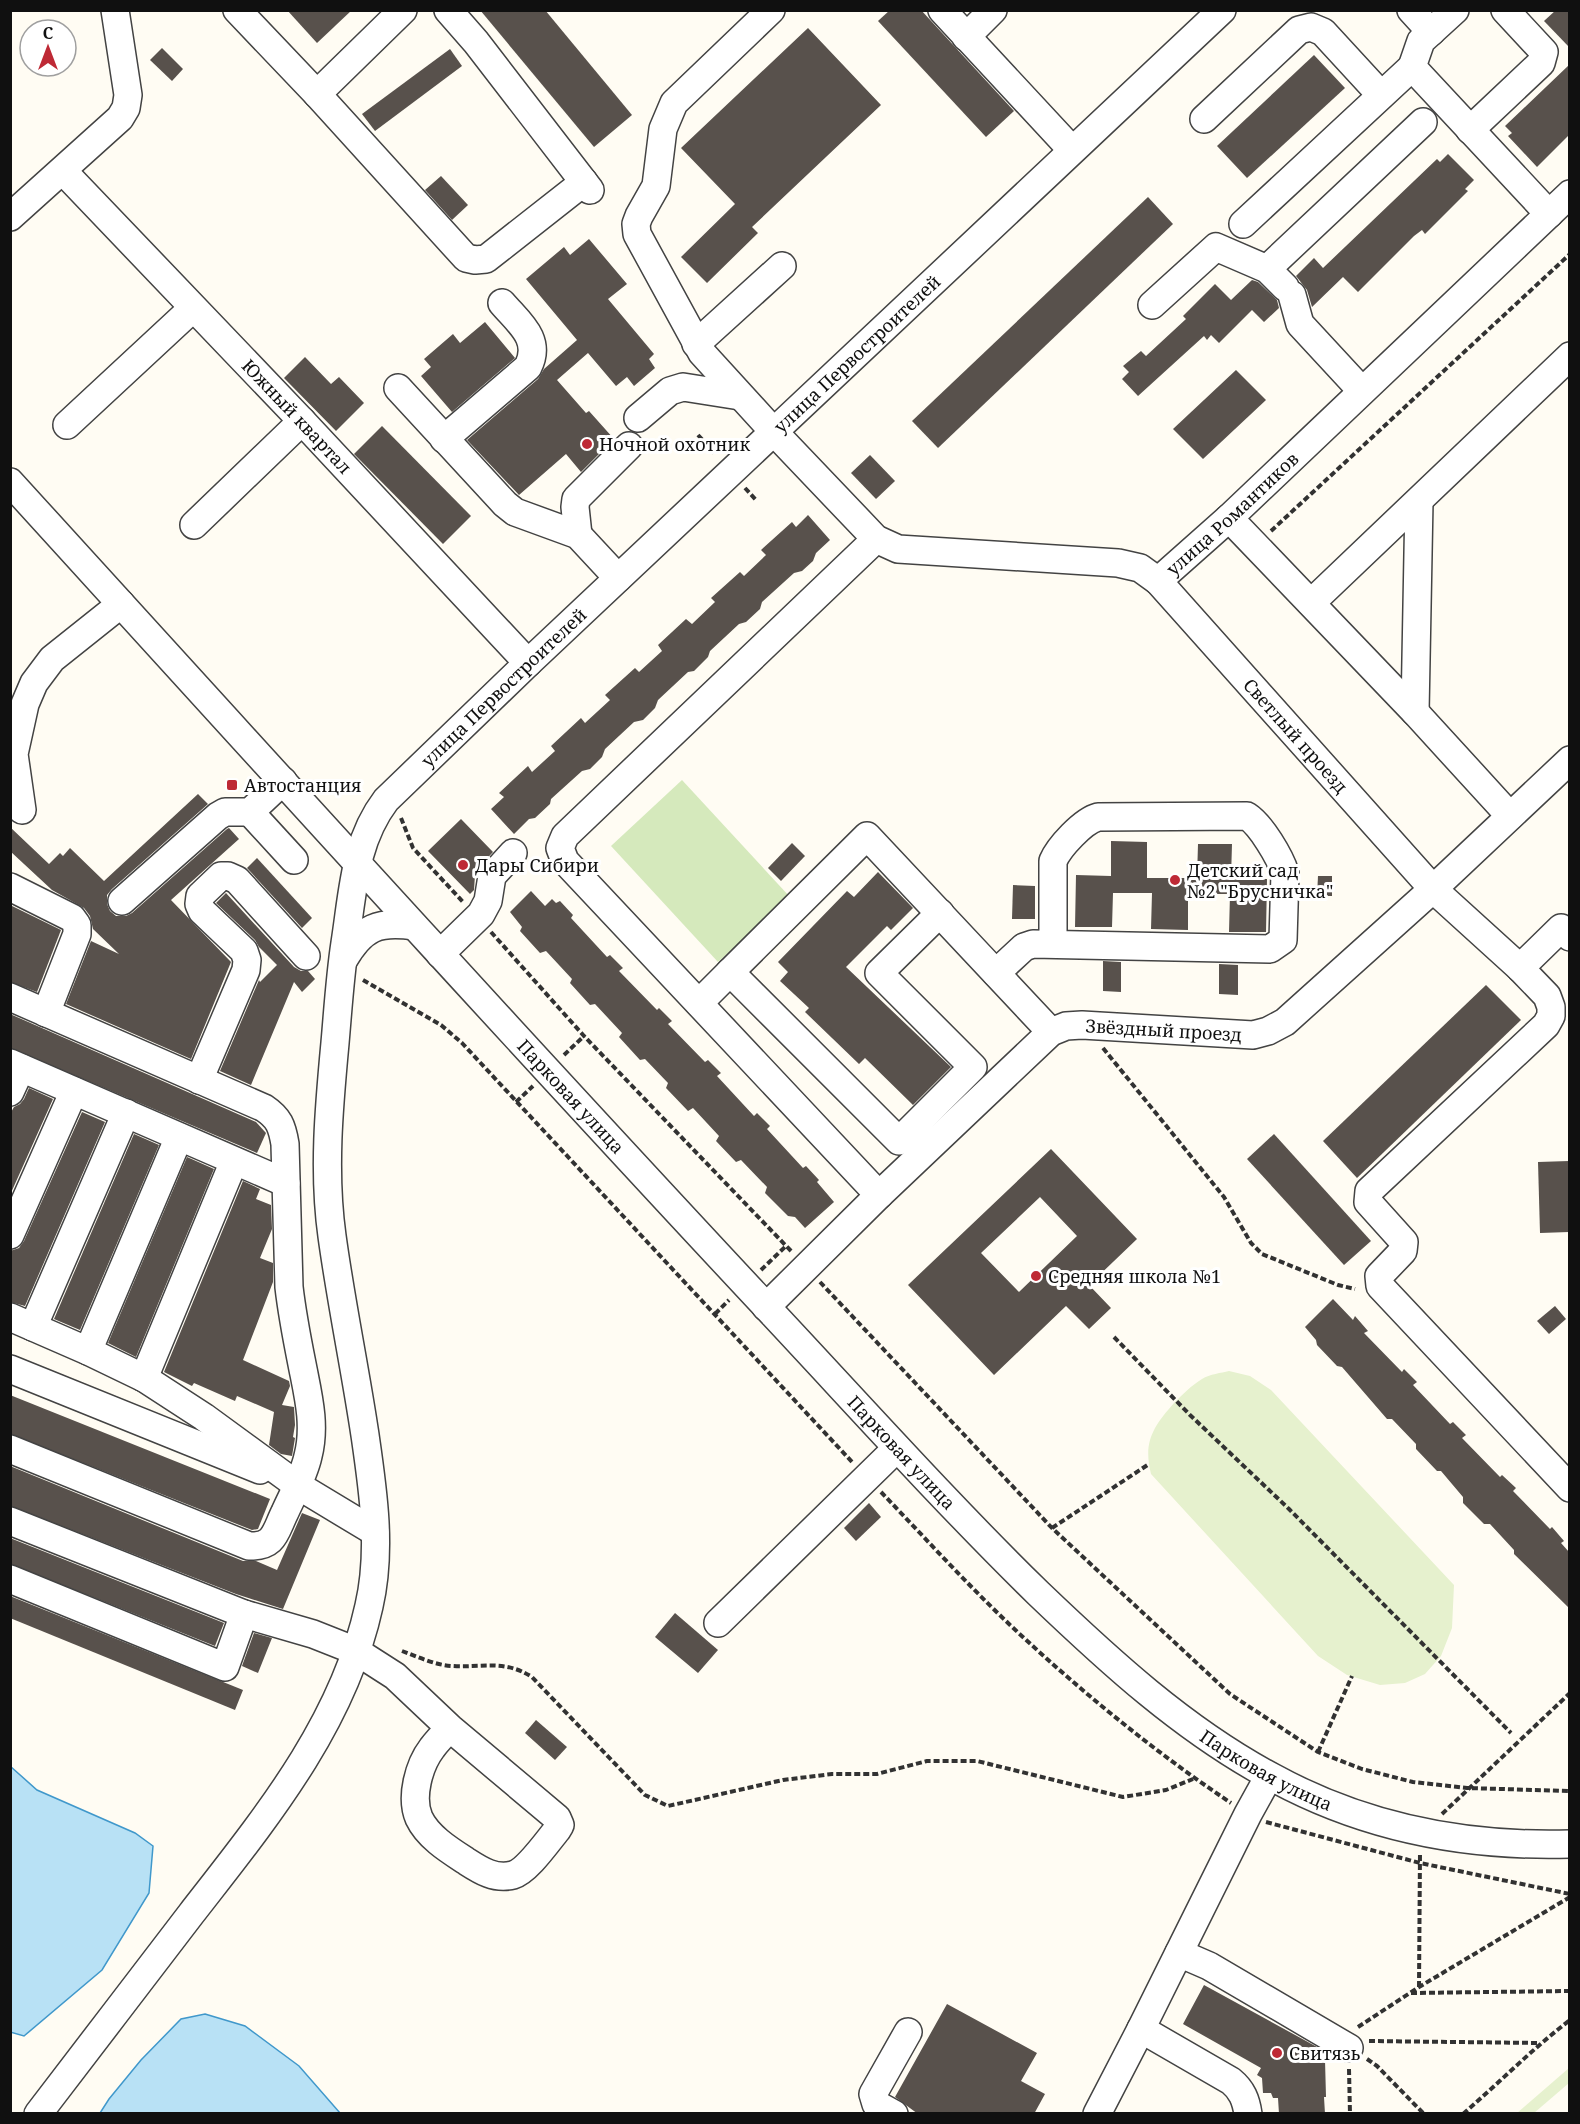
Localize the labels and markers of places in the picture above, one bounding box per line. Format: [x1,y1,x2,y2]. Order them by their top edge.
place label: Ночной охотник [599,432,750,456]
marker: Ночной охотник [580,437,594,451]
place label: Автостанция [244,773,362,797]
marker: Автостанция [225,778,239,792]
place label: Дары Сибири [475,853,599,877]
marker: Дары Сибири [456,858,470,872]
place label: Детский сад №2 "Брусничка" [1187,858,1333,903]
marker: Детский сад №2 "Брусничка" [1168,873,1182,887]
place label: Средняя школа №1 [1048,1264,1221,1288]
marker: Средняя школа №1 [1029,1269,1043,1283]
place label: Свитязь [1289,2041,1360,2065]
marker: Свитязь [1270,2046,1284,2060]

